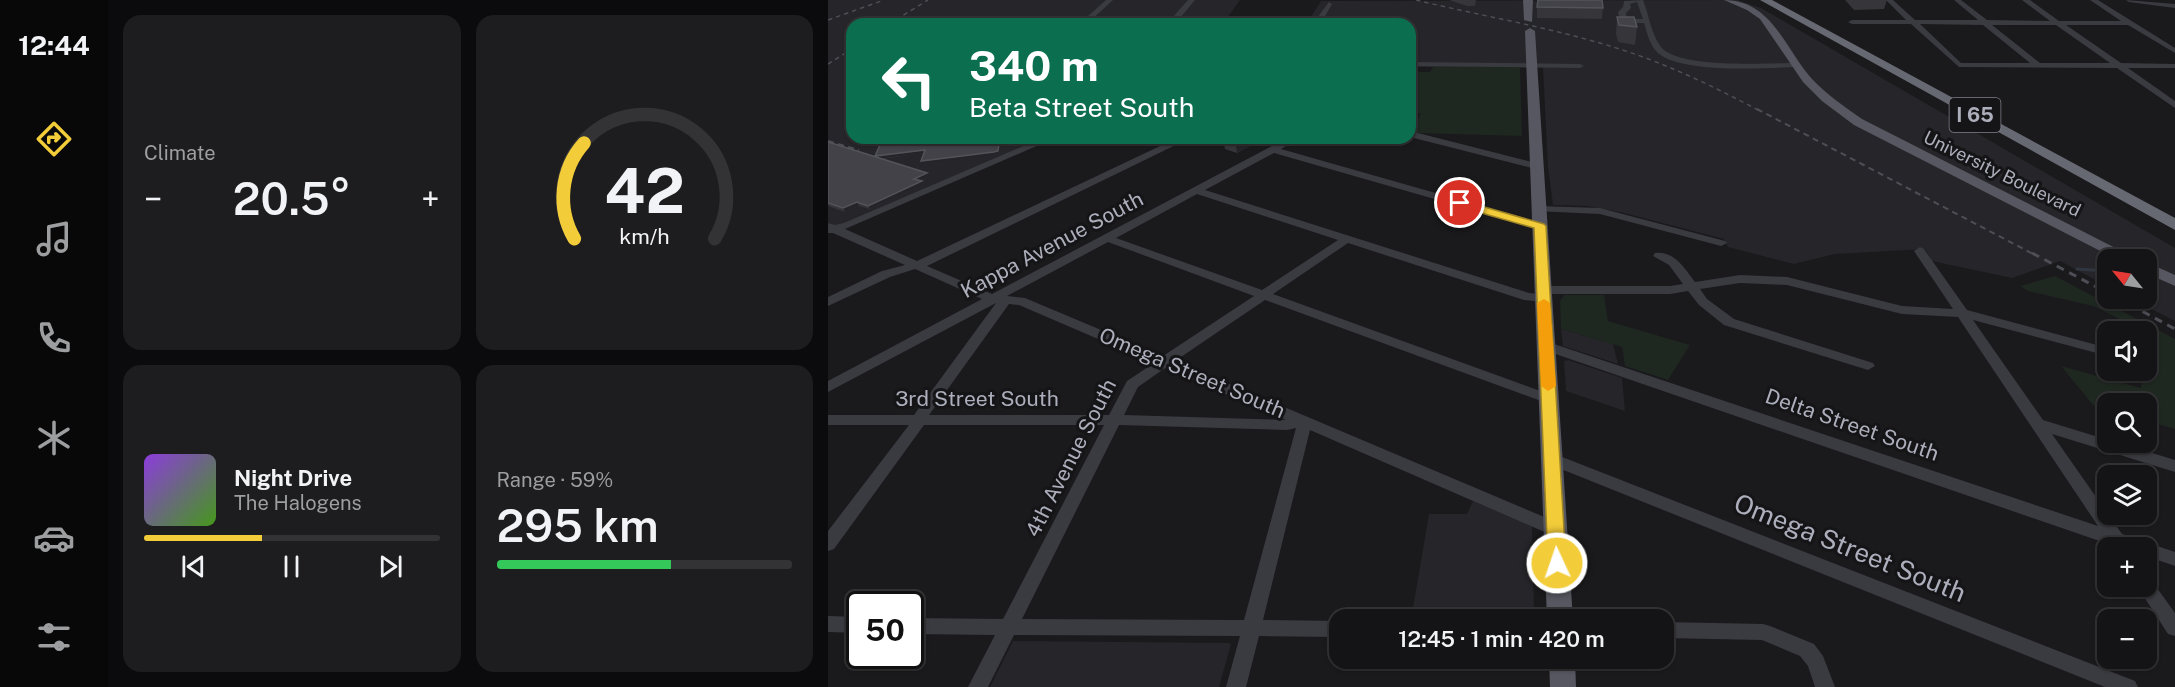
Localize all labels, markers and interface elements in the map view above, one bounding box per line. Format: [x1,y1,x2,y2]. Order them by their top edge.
text: 12:44 [18,29,90,61]
text: 340 m [969,41,1099,90]
icon: left [870,42,948,120]
text: Beta Street South [969,91,1194,123]
road number: I 65 [1950,98,2000,132]
icon: directions [33,118,75,160]
street label: University Boulevard [1920,126,2084,221]
text: Climate [144,141,216,165]
text: 42 [604,154,685,227]
text: 20.5° [233,172,351,225]
pin [1434,177,1485,228]
text: − [144,180,162,218]
text: + [421,180,439,218]
street label: Kappa Avenue South [956,186,1147,303]
icon: arrive [1443,186,1476,219]
icon: music [33,218,75,260]
text: km/h [619,225,669,250]
north arrow [2097,249,2157,309]
map controls [2097,249,2157,669]
icon: phone [33,317,75,359]
button: sound [2097,321,2157,381]
street label: Omega Street South [1095,322,1289,423]
street label: 4th Avenue South [1020,375,1121,541]
street label: Delta Street South [1762,383,1942,466]
street label: 3rd Street South [895,386,1059,411]
button: search [2097,393,2157,453]
icon: climate [33,417,75,459]
text: Night Drive [234,465,352,491]
button: layers [2097,465,2157,525]
text: Range · 59% [497,468,613,492]
street label: Omega Street South [1730,487,1971,608]
text: The Halogens [234,491,362,515]
text: 295 km [497,499,659,552]
icon: car [33,517,75,559]
position arrow [1525,531,1589,595]
button: + [2097,537,2157,597]
icon: previous [177,550,210,583]
icon: pause [275,550,308,583]
icon: next [374,550,407,583]
speed limit sign: 50 [846,591,924,669]
button: − [2097,609,2157,669]
icon: filters [33,616,75,658]
text: 12:45 · 1 min · 420 m [1398,626,1605,652]

